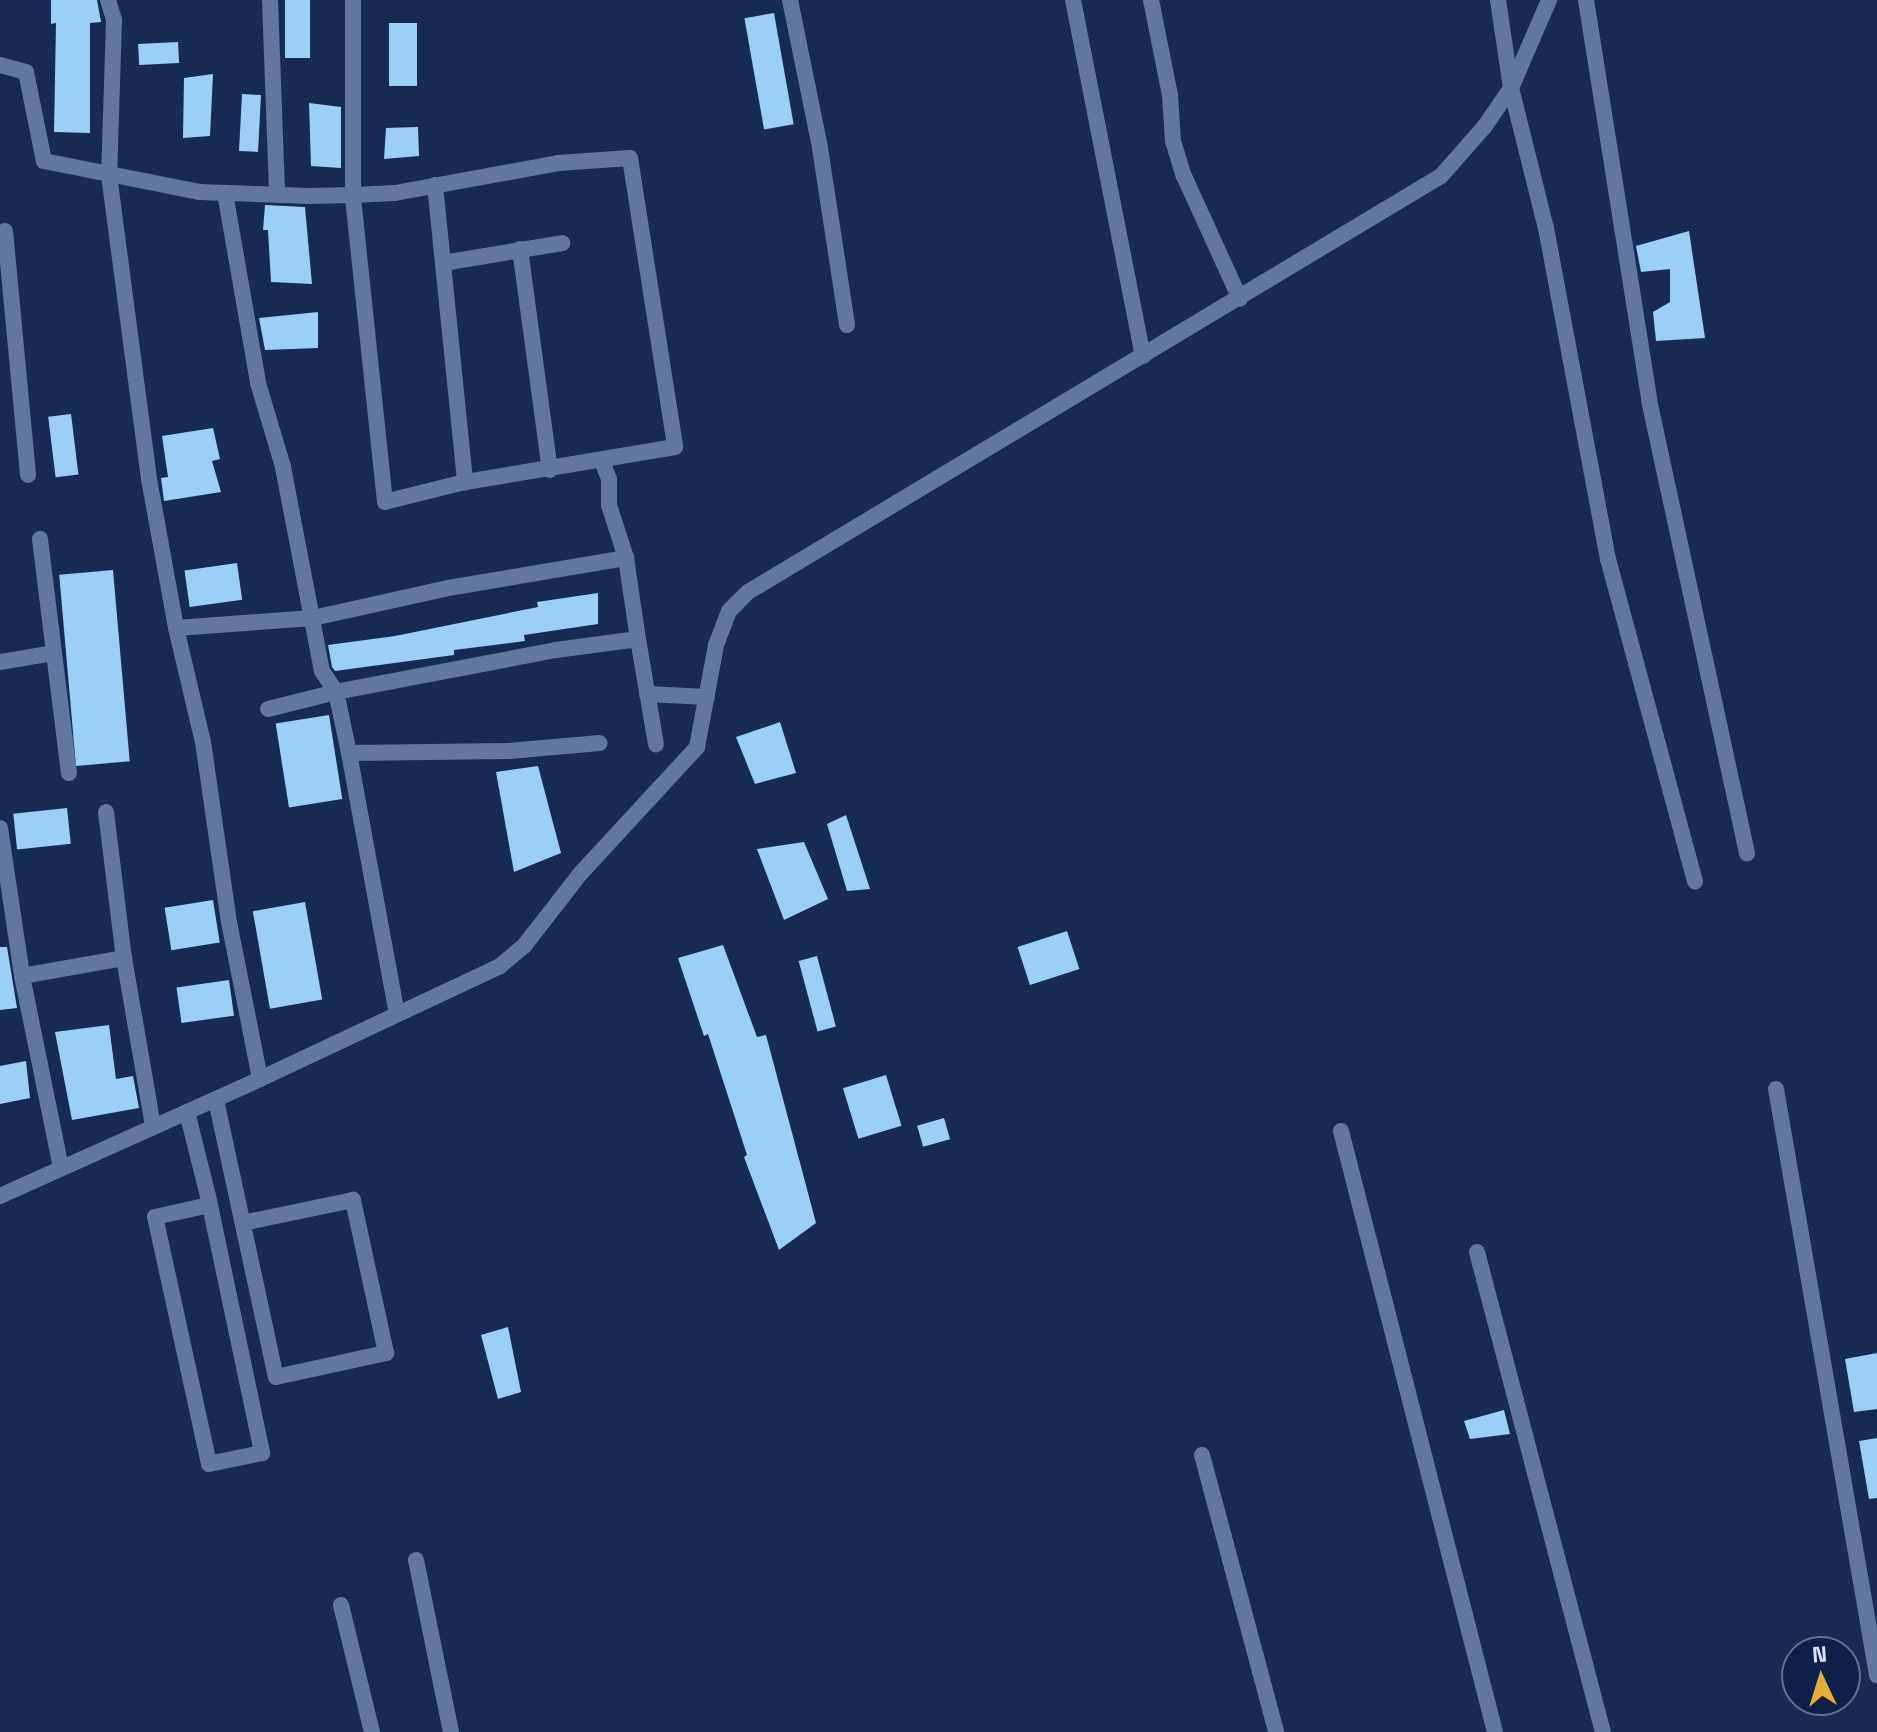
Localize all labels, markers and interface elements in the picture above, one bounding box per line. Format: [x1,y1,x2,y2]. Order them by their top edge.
north arrow [1781,1636,1861,1716]
text: N [1811,1640,1828,1669]

